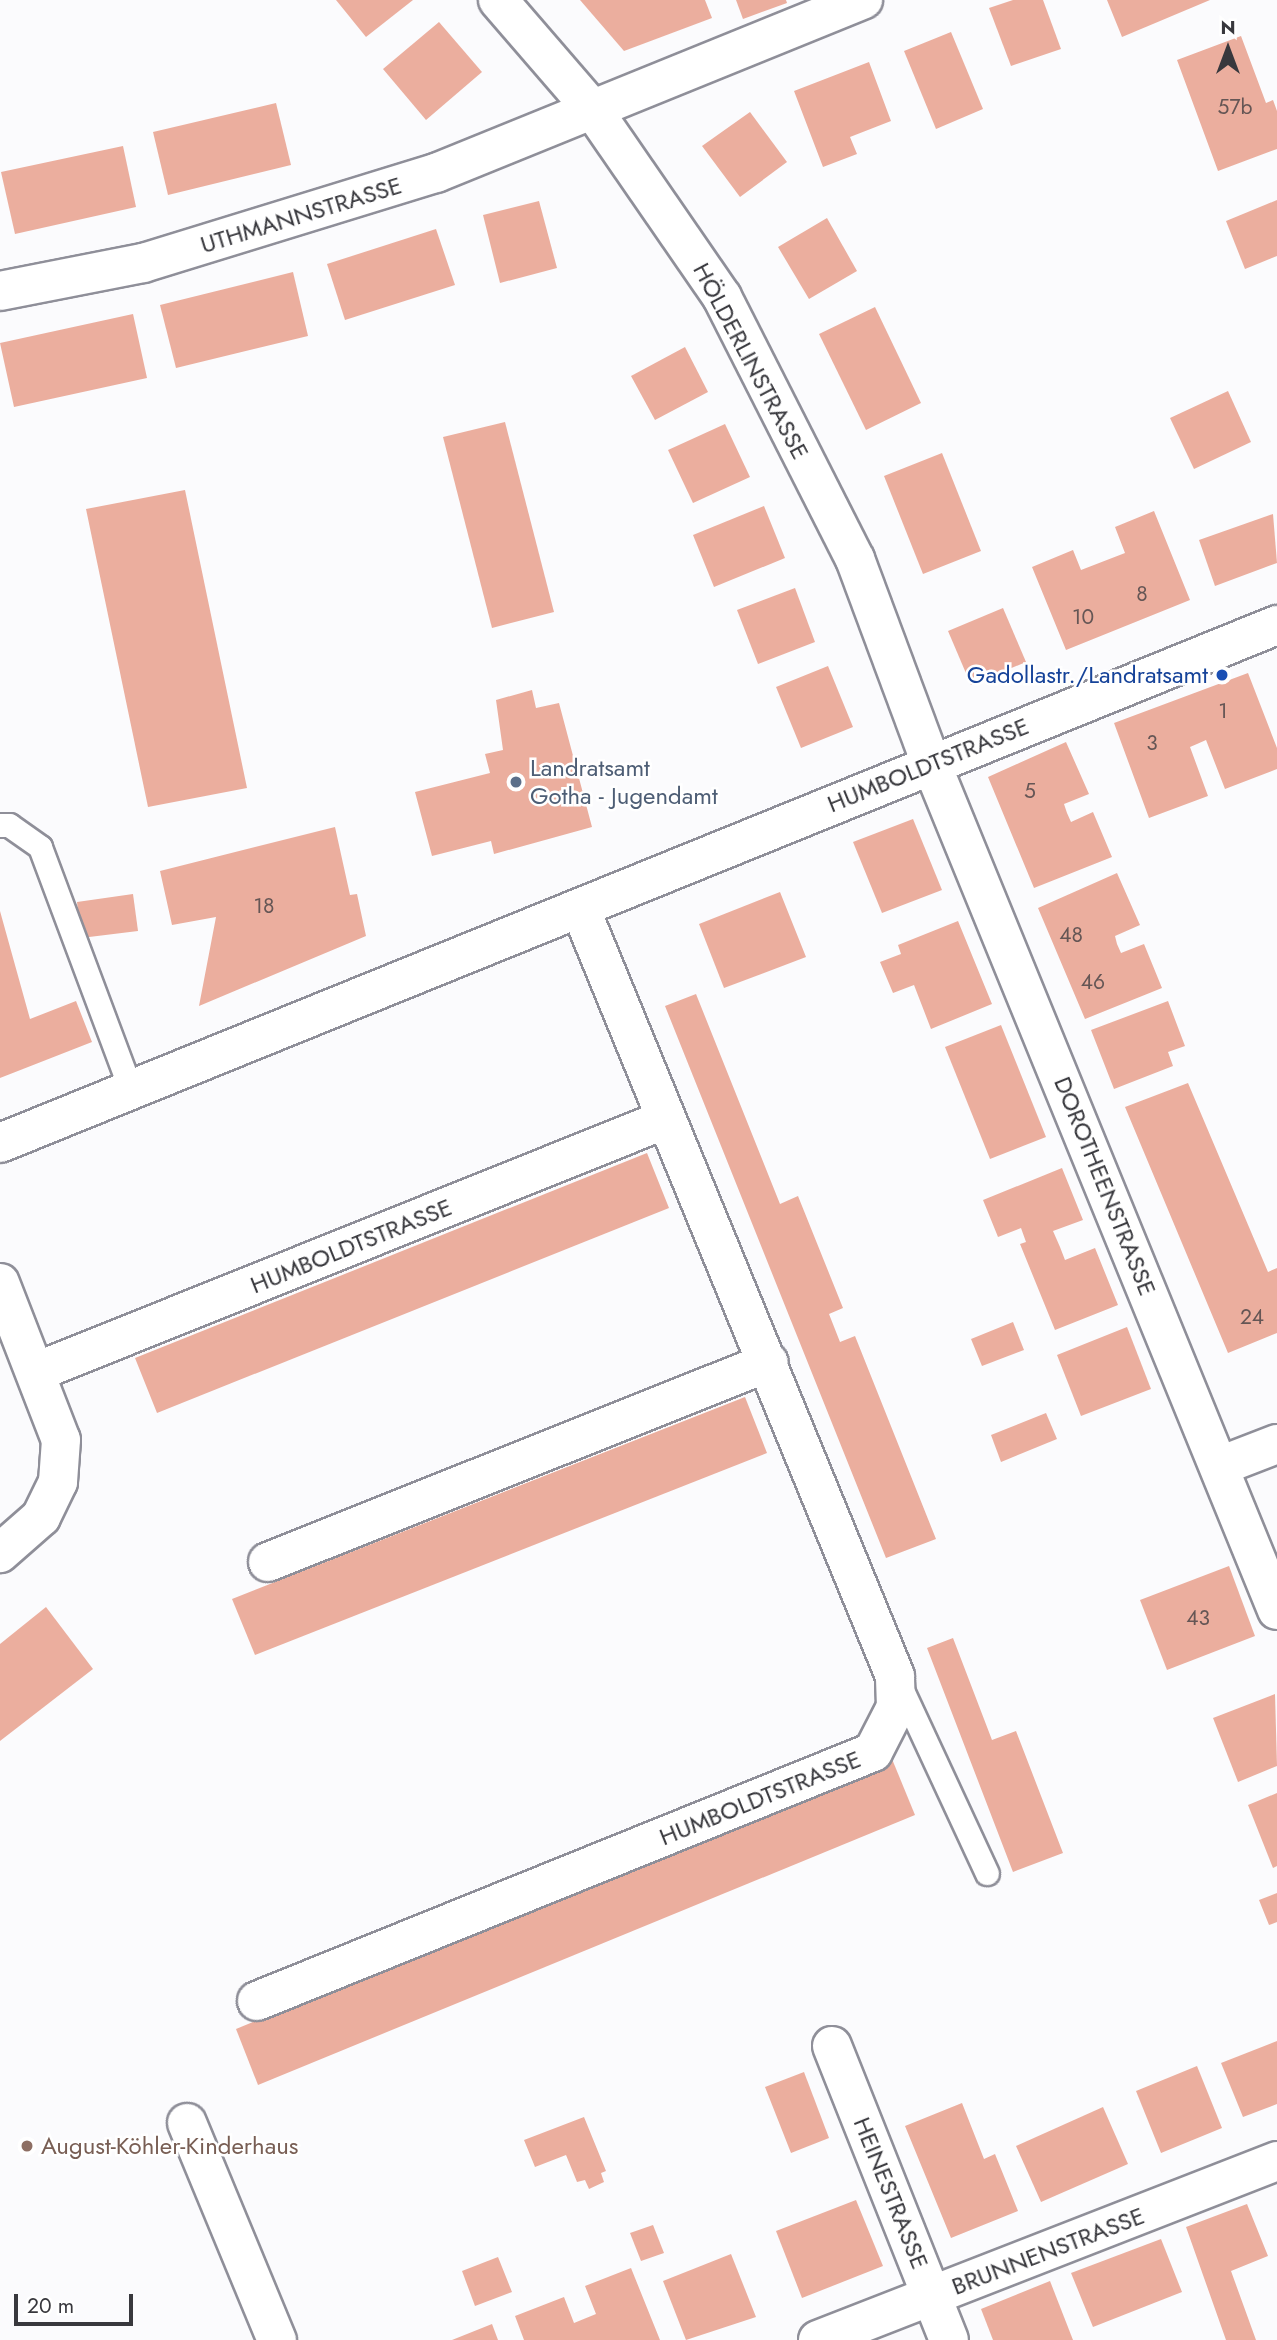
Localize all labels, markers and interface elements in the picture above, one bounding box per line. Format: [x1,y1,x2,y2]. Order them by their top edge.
north arrow [1193,14,1263,84]
text: N [1220,14,1236,41]
house number: 57b [1218,94,1252,120]
street label: UTHMANNSTRASSE [197,171,405,259]
street label: HÖLDERLINSTRASSE [687,258,815,464]
house number: 8 [1136,581,1148,607]
house number: 10 [1072,604,1094,630]
place label: Gadollastr./Landratsamt [967,661,1208,689]
marker: Gadollastr./Landratsamt [1214,667,1230,683]
house number: 1 [1218,698,1228,724]
street label: HUMBOLDTSTRASSE [823,711,1033,819]
house number: 3 [1146,730,1158,756]
place label: Landratsamt Gotha - Jugendamt [530,754,718,810]
marker: Landratsamt Gotha - Jugendamt [508,774,524,790]
house number: 5 [1024,778,1036,804]
house number: 18 [254,893,274,919]
house number: 48 [1059,922,1083,948]
house number: 46 [1081,969,1105,995]
street label: DOROTHEENSTRASSE [1048,1072,1162,1300]
street label: HUMBOLDTSTRASSE [246,1192,456,1300]
house number: 24 [1240,1304,1264,1330]
house number: 43 [1186,1605,1210,1631]
street label: HUMBOLDTSTRASSE [655,1744,865,1852]
street label: HEINESTRASSE [847,2113,935,2273]
place label: August-Köhler-Kinderhaus [41,2132,298,2160]
marker: August-Köhler-Kinderhaus [19,2138,35,2154]
street label: BRUNNENSTRASSE [948,2201,1148,2301]
scale bar [18,2280,136,2324]
text: 20 m [27,2291,74,2321]

